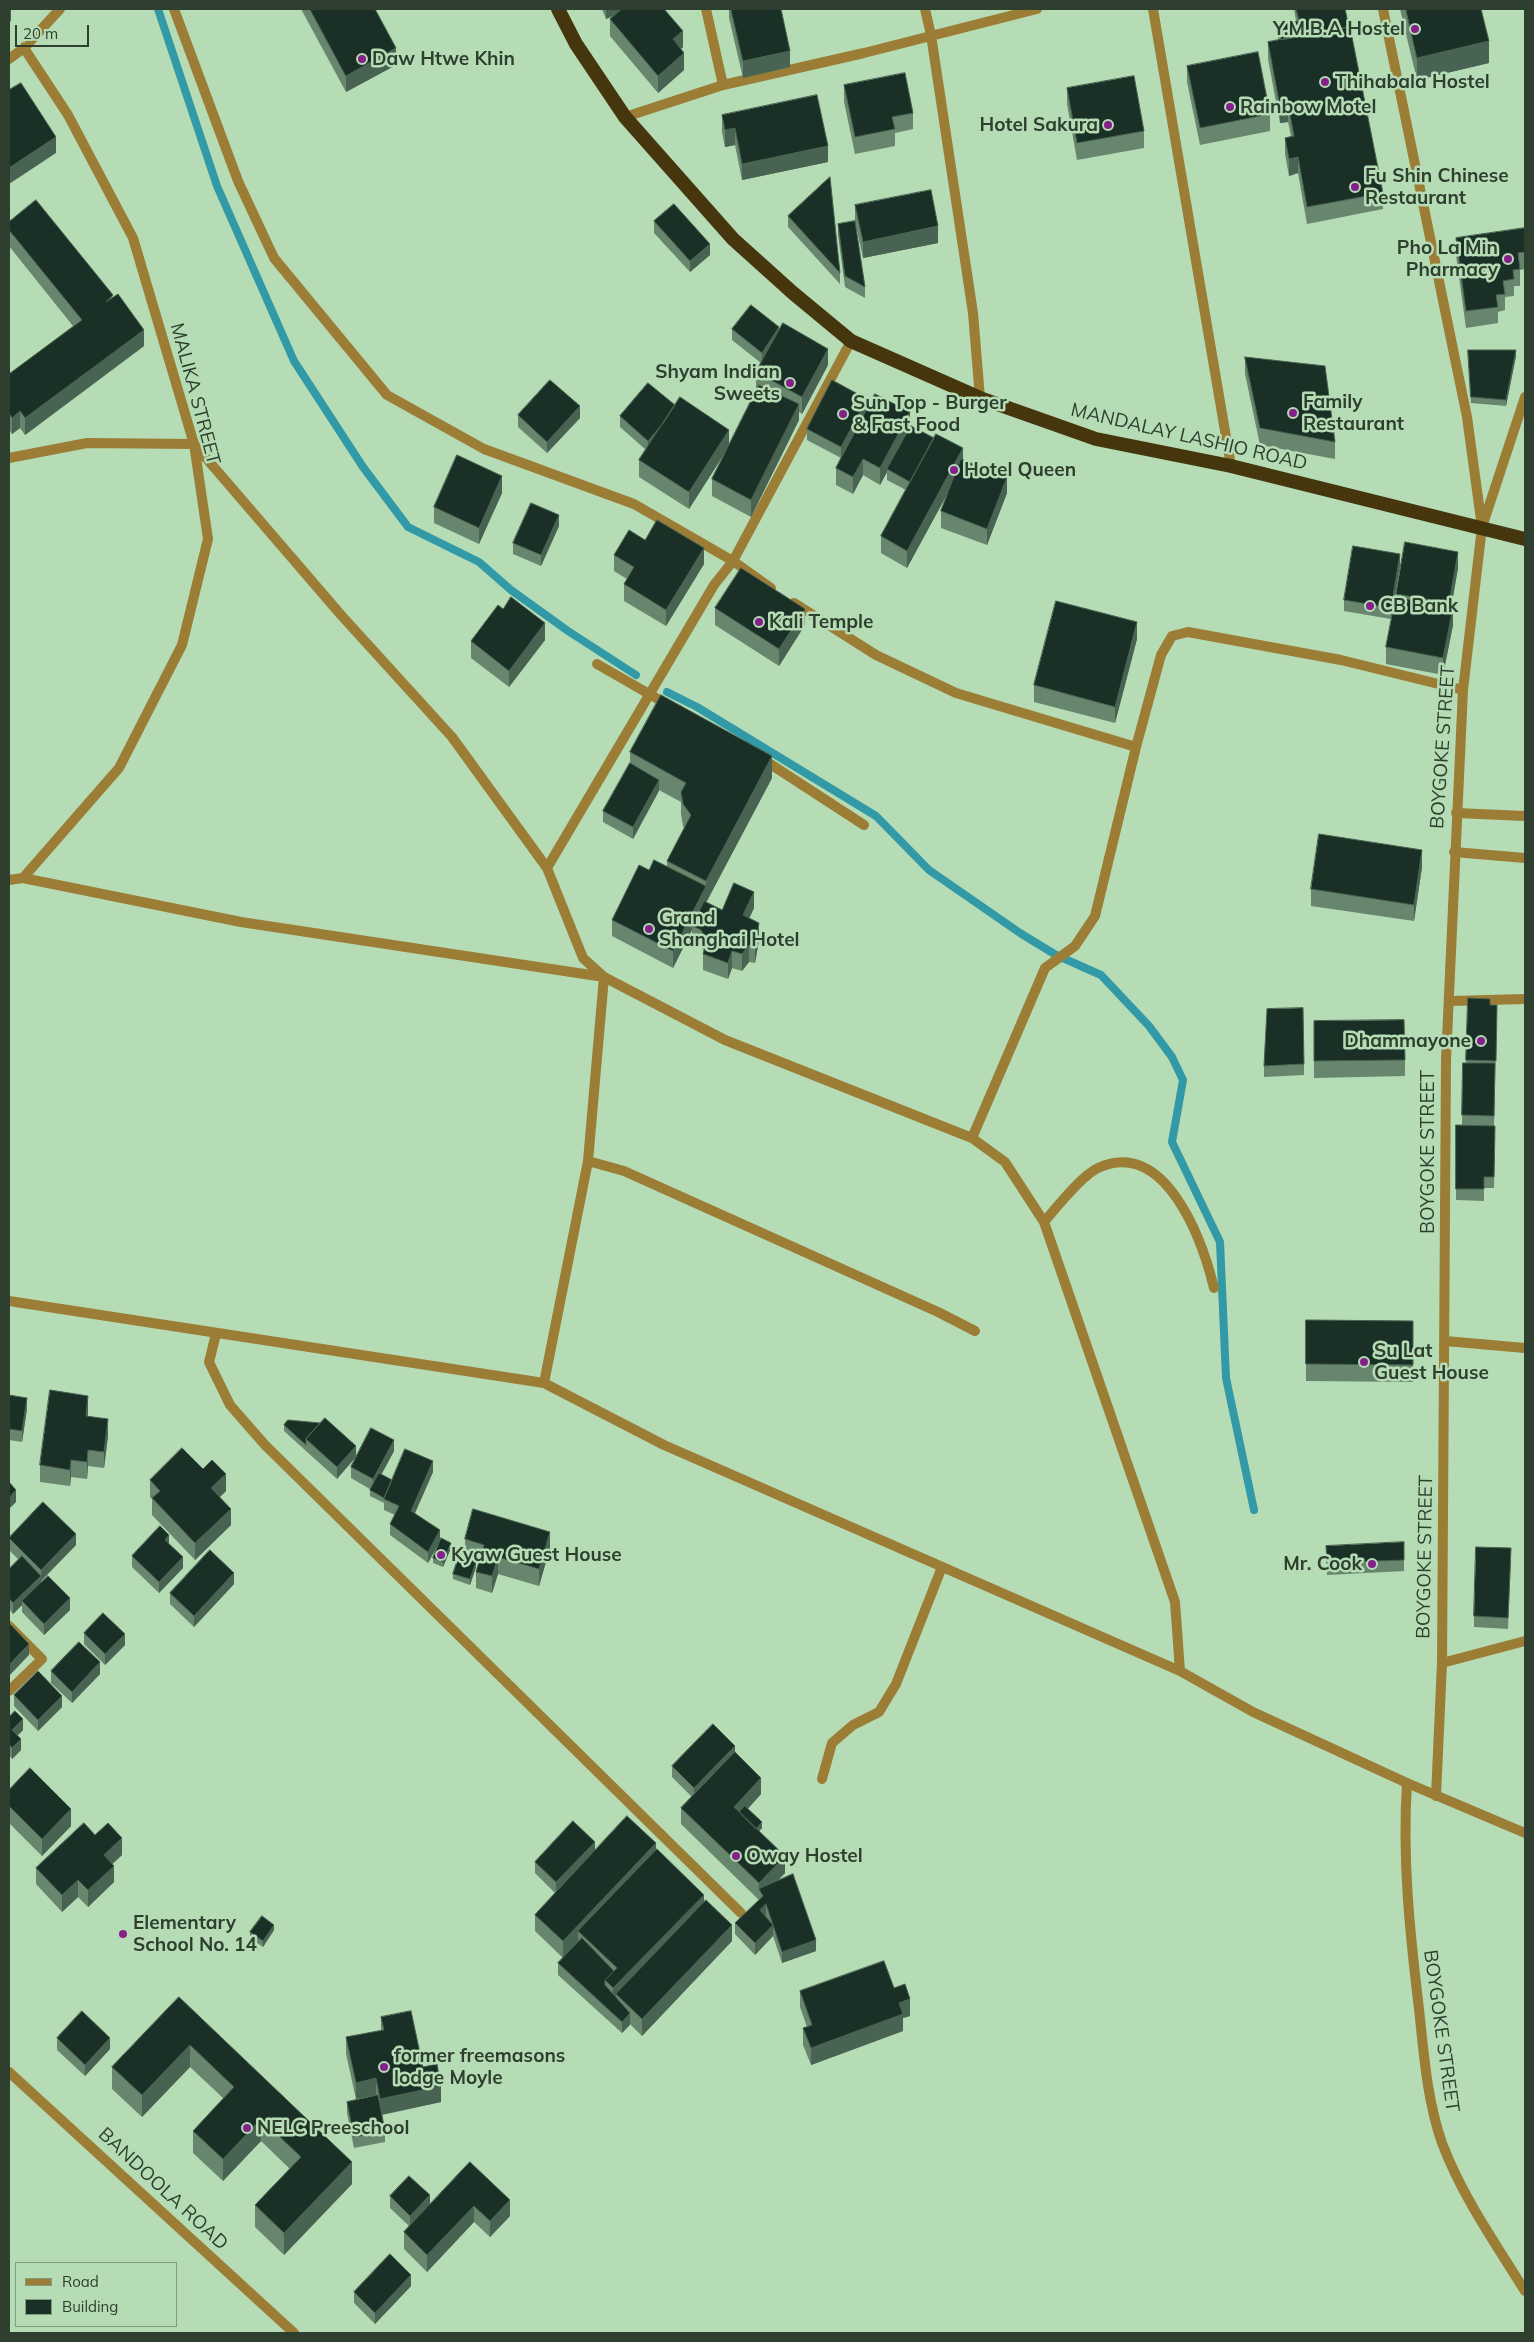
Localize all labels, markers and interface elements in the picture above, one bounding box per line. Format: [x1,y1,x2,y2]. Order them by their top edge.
scale bar [18,15,91,47]
place label: Y.M.B.A Hostel [1273,18,1405,40]
marker: Y.M.B.A Hostel [1409,23,1421,35]
text: 20 m [23,24,58,43]
place label: Daw Htwe Khin [372,48,515,70]
marker: Daw Htwe Khin [356,53,368,65]
place label: Thihabala Hostel [1335,71,1490,93]
marker: Thihabala Hostel [1319,76,1331,88]
place label: Rainbow Motel [1240,96,1376,118]
marker: Rainbow Motel [1224,101,1236,113]
place label: Hotel Sakura [979,114,1098,136]
marker: Hotel Sakura [1102,119,1114,131]
place label: Fu Shin Chinese Restaurant [1365,165,1509,209]
marker: Fu Shin Chinese Restaurant [1349,181,1361,193]
place label: Pho La Min Pharmacy [1397,237,1498,281]
marker: Pho La Min Pharmacy [1502,253,1514,265]
street label: MALIKA STREET [165,321,225,467]
place label: Shyam Indian Sweets [655,361,780,405]
marker: Shyam Indian Sweets [784,377,796,389]
place label: Family Restaurant [1303,391,1404,435]
place label: Sun Top - Burger & Fast Food [853,392,1007,436]
street label: MANDALAY LASHIO ROAD [1069,399,1309,475]
marker: Family Restaurant [1287,407,1299,419]
marker: Sun Top - Burger & Fast Food [837,408,849,420]
place label: Hotel Queen [964,459,1076,481]
marker: Hotel Queen [948,464,960,476]
place label: CB Bank [1380,595,1458,617]
marker: CB Bank [1364,600,1376,612]
place label: Kali Temple [769,611,873,633]
marker: Kali Temple [753,616,765,628]
street label: BOYGOKE STREET [1426,664,1460,830]
place label: Grand Shanghai Hotel [659,907,800,951]
marker: Grand Shanghai Hotel [643,923,655,935]
place label: Dhammayone [1344,1030,1471,1052]
marker: Dhammayone [1475,1035,1487,1047]
street label: BOYGOKE STREET [1417,1070,1439,1234]
place label: Su Lat Guest House [1374,1340,1489,1384]
marker: Su Lat Guest House [1358,1356,1370,1368]
street label: BOYGOKE STREET [1412,1475,1438,1639]
place label: Kyaw Guest House [451,1544,622,1566]
marker: Kyaw Guest House [435,1549,447,1561]
place label: Mr. Cook [1283,1553,1362,1575]
marker: Mr. Cook [1366,1558,1378,1570]
place label: Oway Hostel [746,1845,863,1867]
marker: Oway Hostel [730,1850,742,1862]
place label: Elementary School No. 14 [133,1912,257,1956]
marker: Elementary School No. 14 [117,1928,129,1940]
street label: BOYGOKE STREET [1418,1948,1464,2114]
place label: former freemasons lodge Moyle [394,2045,565,2089]
marker: former freemasons lodge Moyle [378,2061,390,2073]
place label: NELC Preeschool [257,2117,409,2139]
marker: NELC Preeschool [241,2122,253,2134]
street label: BANDOOLA ROAD [93,2123,233,2255]
legend [15,2262,178,2327]
text: Road [62,2272,99,2291]
text: Building [62,2297,118,2316]

